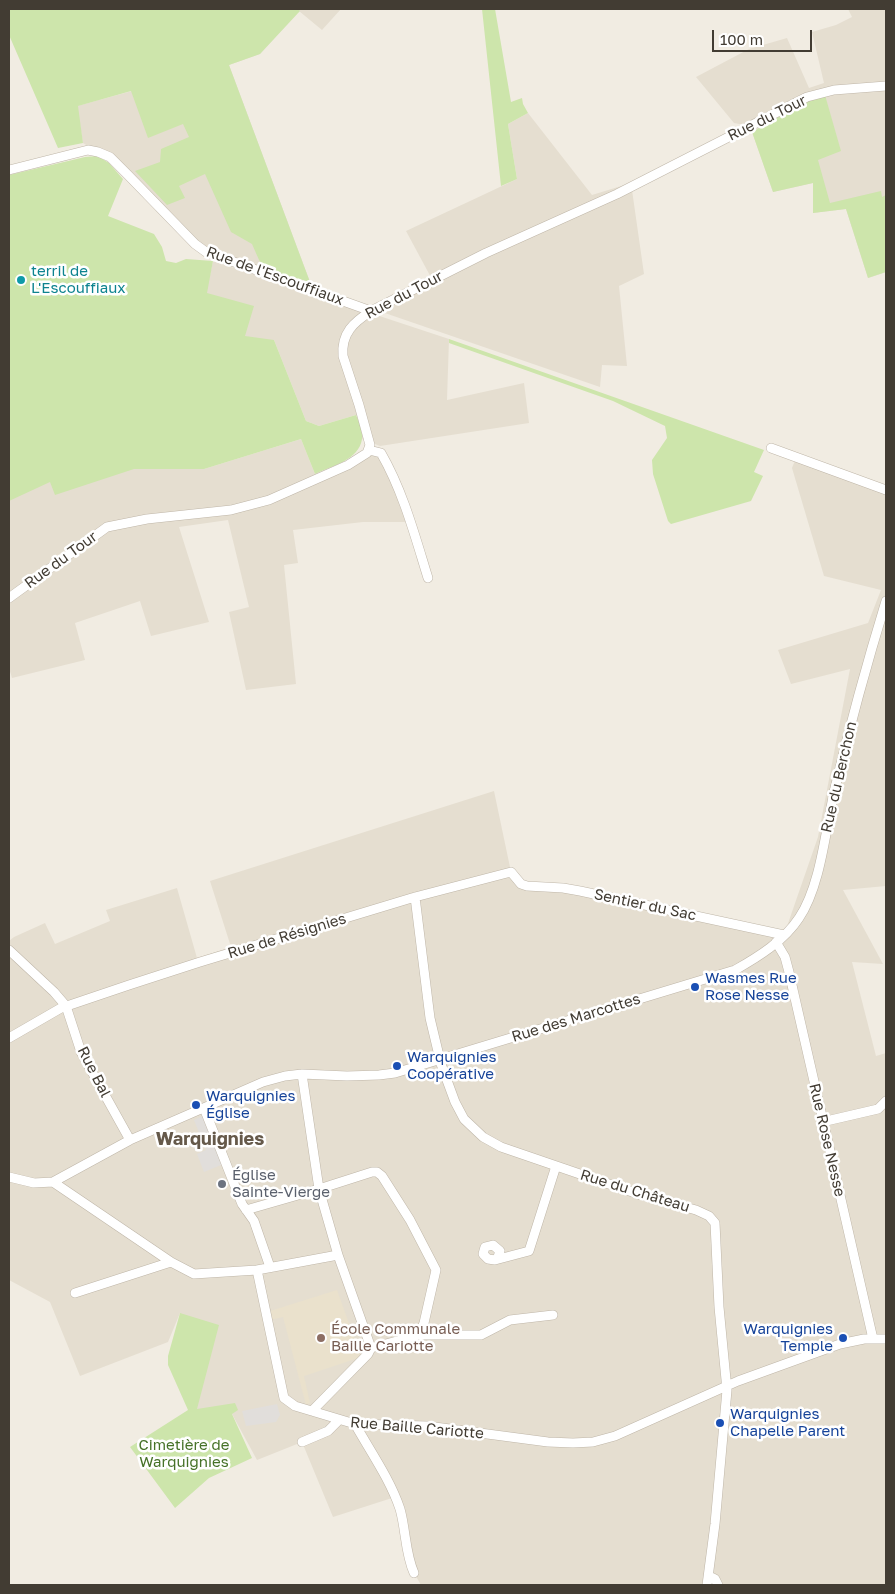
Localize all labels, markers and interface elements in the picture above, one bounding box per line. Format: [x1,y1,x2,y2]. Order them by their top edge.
scale bar [715,20,815,52]
text: 100 m [720,30,763,48]
street label: Rue du Tour [725,91,809,145]
street label: Rue de l'Escouffiaux [204,243,346,309]
place label: terril de L'Escouffiaux [31,262,126,297]
street label: Rue du Tour [362,267,446,323]
marker: terril de L'Escouffiaux [15,274,27,286]
street label: Rue du Tour [21,528,101,592]
street label: Rue du Berchon [817,720,861,834]
street label: Sentier du Sac [592,885,698,925]
street label: Rue de Résignies [226,909,348,963]
place label: Wasmes Rue Rose Nesse [705,969,797,1004]
marker: Wasmes Rue Rose Nesse [689,981,701,993]
street label: Rue des Marcottes [509,990,643,1046]
street label: Rue Bal [74,1044,114,1100]
place label: Warquignies Coopérative [407,1048,496,1083]
marker: Warquignies Coopérative [391,1060,403,1072]
street label: Rue Rose Nesse [805,1082,849,1198]
place label: Warquignies Église [206,1087,295,1122]
marker: Warquignies Église [190,1099,202,1111]
district label: Warquignies [156,1128,264,1150]
place label: Église Sainte-Vierge [232,1166,330,1201]
street label: Rue du Château [578,1166,692,1216]
marker: Église Sainte-Vierge [216,1178,228,1190]
place label: École Communale Baille Cariotte [331,1320,460,1355]
place label: Warquignies Temple [744,1320,833,1355]
marker: École Communale Baille Cariotte [315,1332,327,1344]
marker: Warquignies Temple [837,1332,849,1344]
place label: Warquignies Chapelle Parent [730,1405,845,1440]
street label: Rue Baille Cariotte [349,1413,485,1443]
marker: Warquignies Chapelle Parent [714,1417,726,1429]
park label: Cimetière de Warquignies [139,1436,229,1471]

